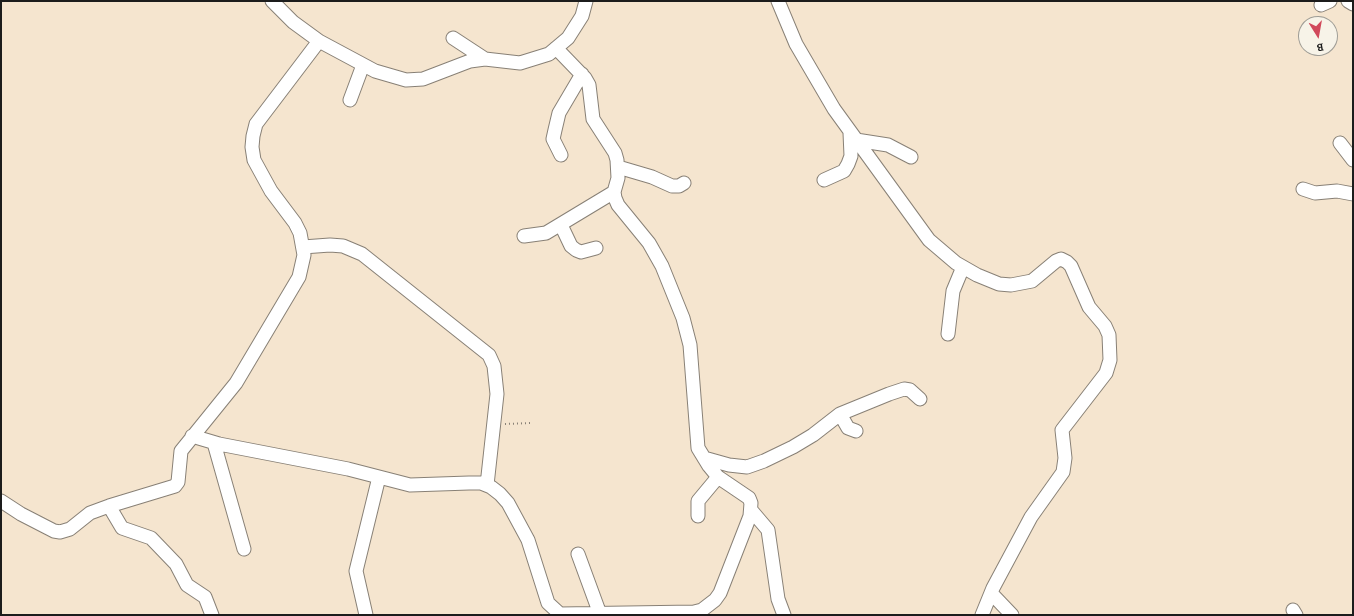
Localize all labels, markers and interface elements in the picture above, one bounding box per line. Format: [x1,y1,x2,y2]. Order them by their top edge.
north arrow [1298,16,1338,56]
text: B [1315,39,1325,55]

